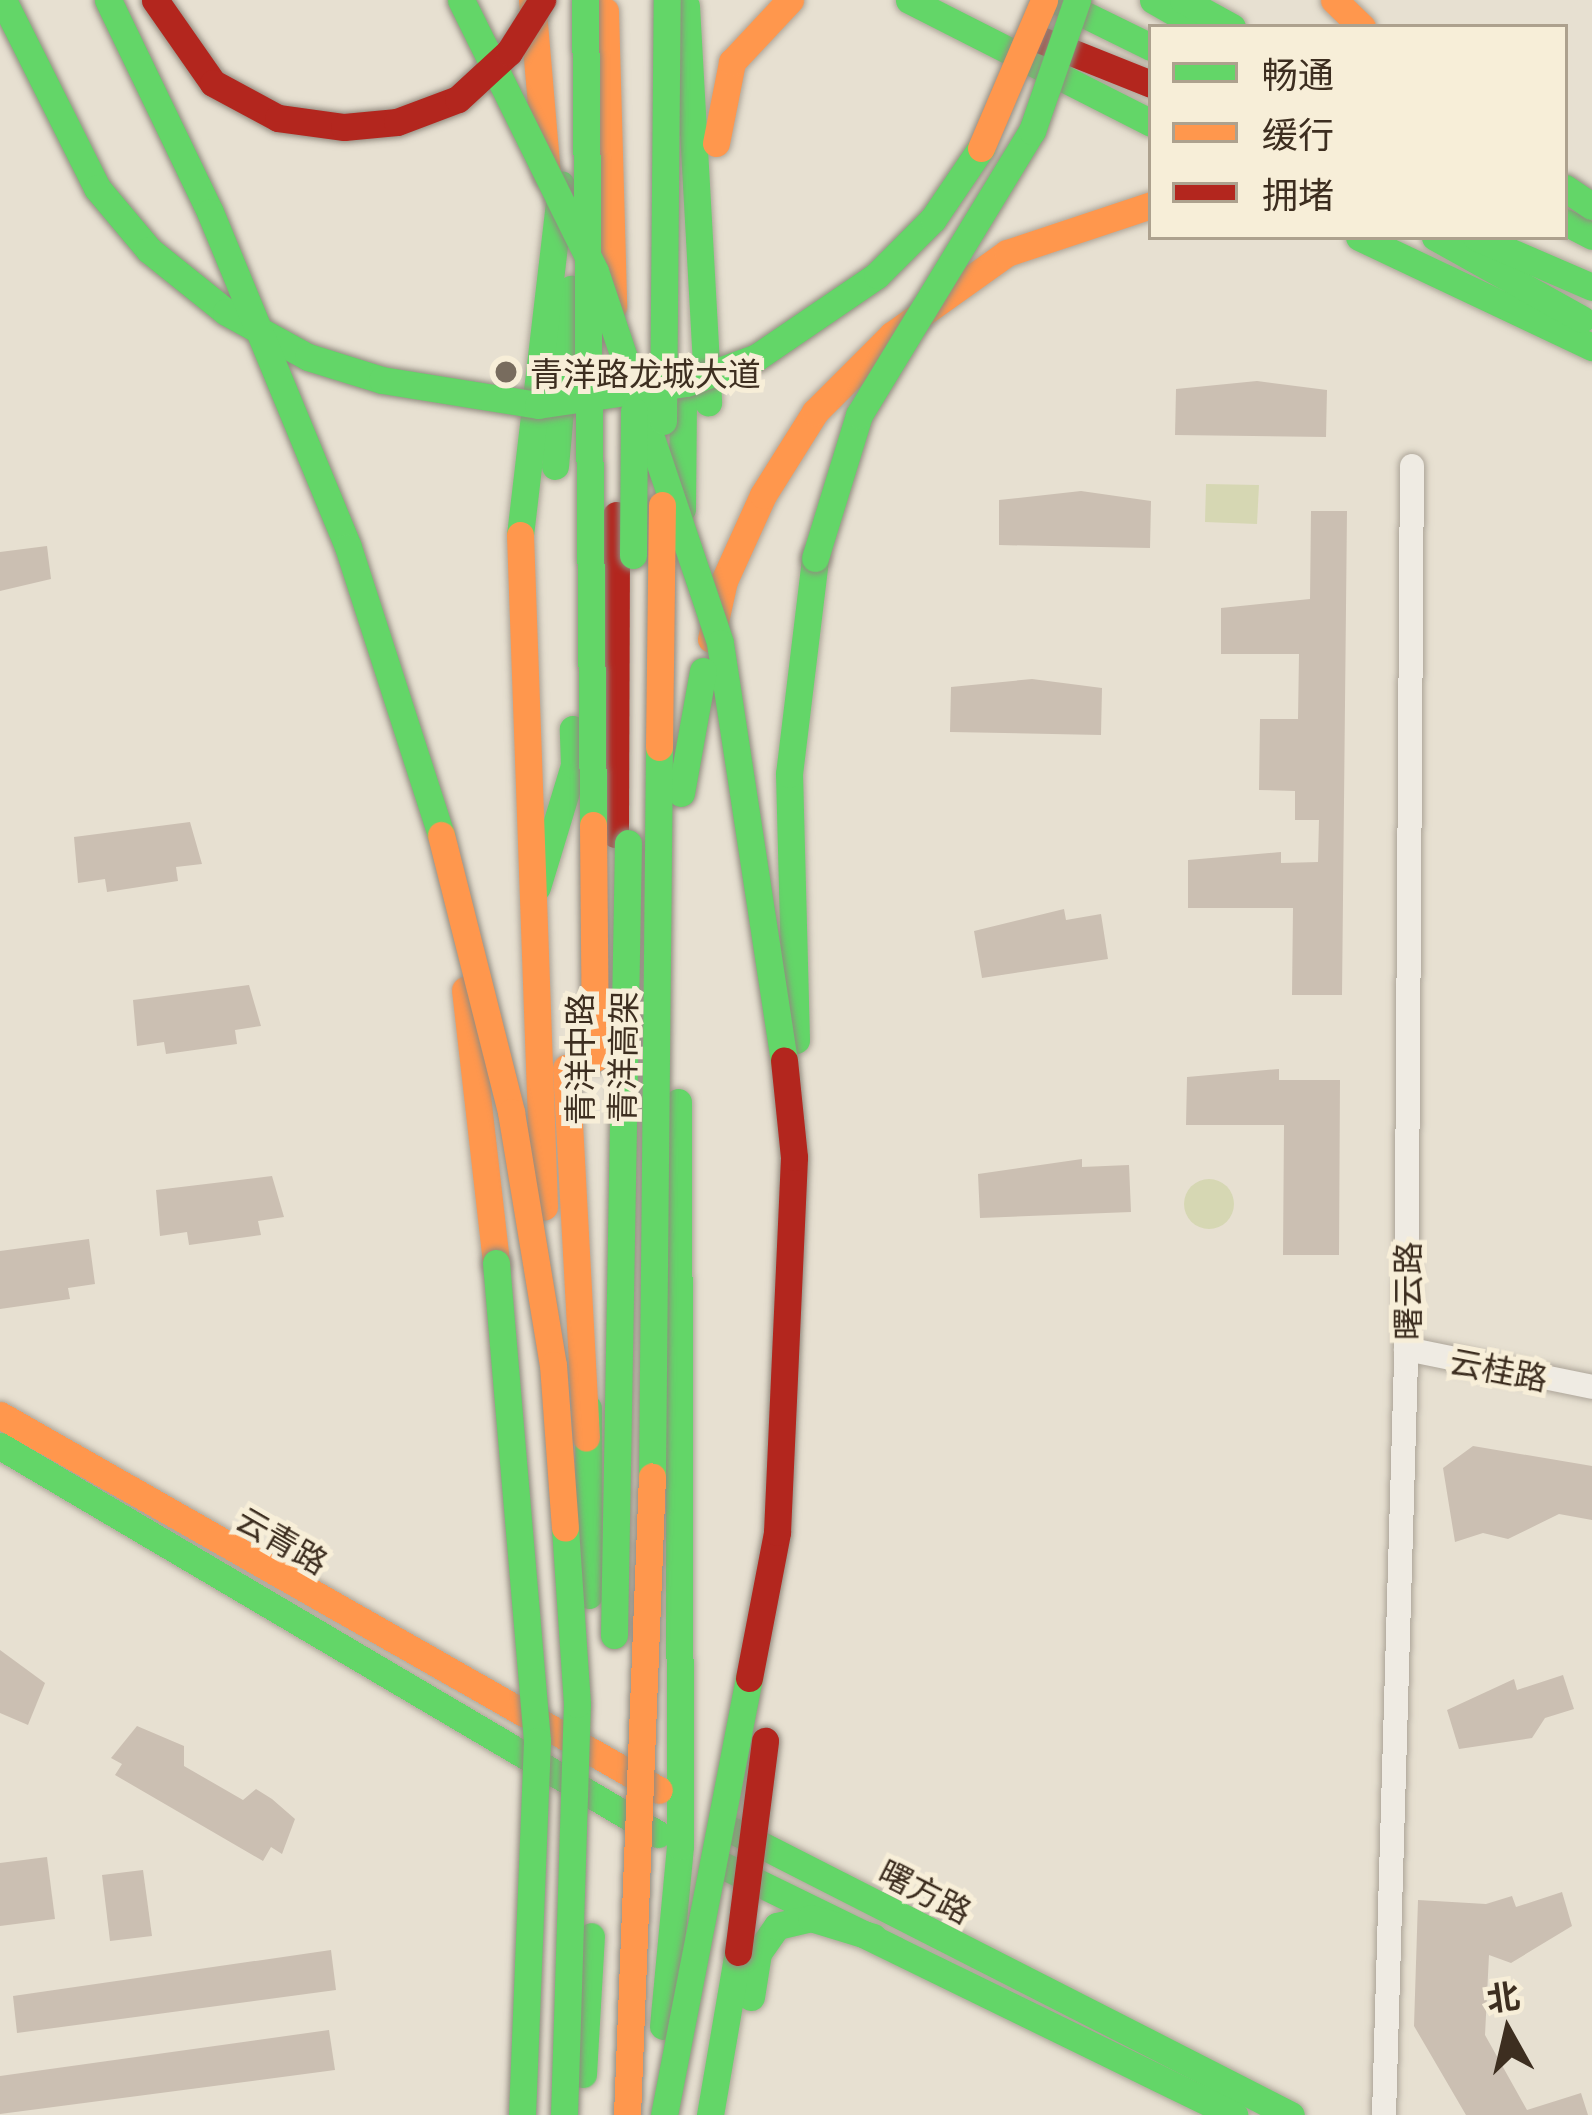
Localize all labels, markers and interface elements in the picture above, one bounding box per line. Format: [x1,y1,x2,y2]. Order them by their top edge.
legend [1148,24,1568,240]
text: 畅通 [1262,46,1334,99]
text: 缓行 [1262,106,1334,159]
text: 拥堵 [1262,166,1334,219]
place label: 青洋路龙城大道 [530,352,761,392]
marker: 青洋路龙城大道 [493,359,519,385]
street label: 青洋高架 [600,991,642,1123]
street label: 青洋中路 [558,993,598,1125]
street label: 曙云路 [1386,1242,1426,1340]
street label: 云桂路 [1447,1339,1551,1397]
street label: 云青路 [230,1497,336,1581]
street label: 曙方路 [873,1850,979,1930]
text: 北 [1483,1968,1523,2021]
north arrow [1448,1971,1568,2091]

